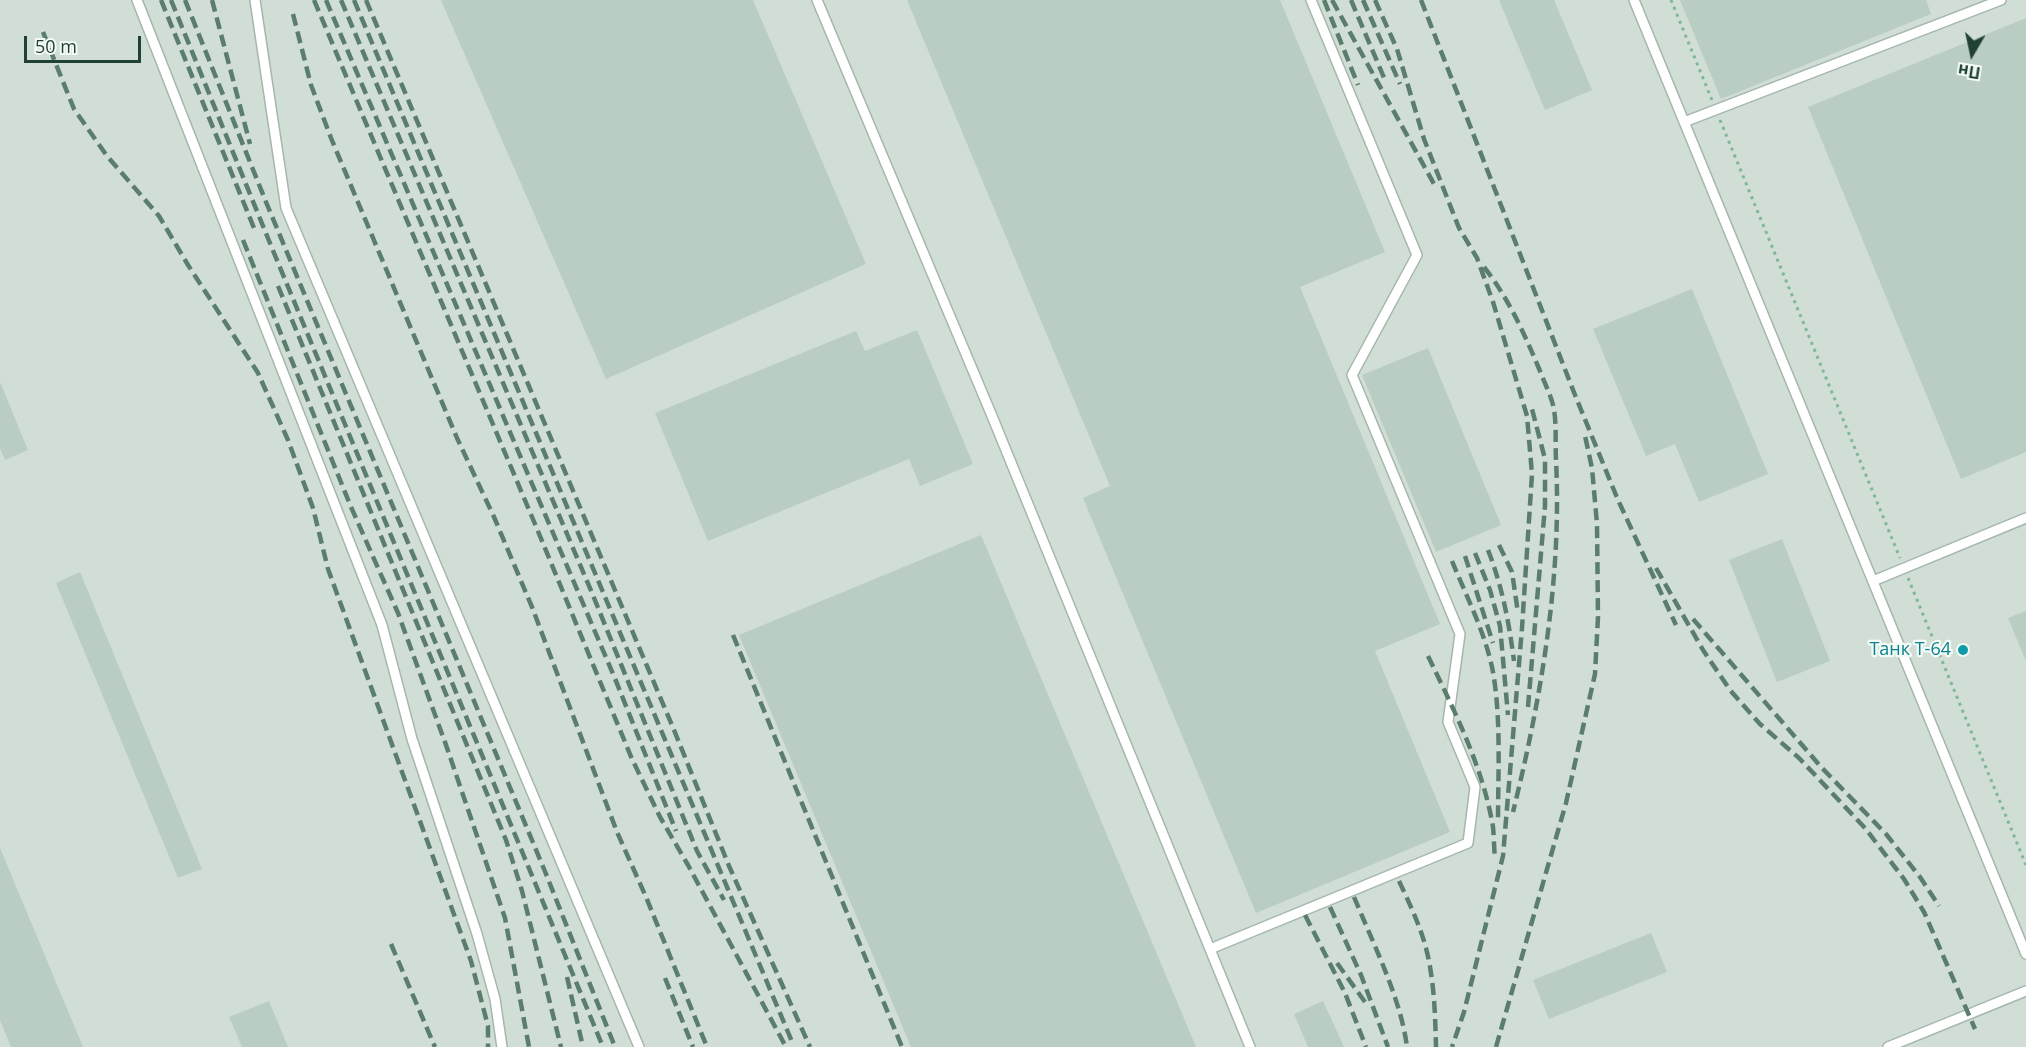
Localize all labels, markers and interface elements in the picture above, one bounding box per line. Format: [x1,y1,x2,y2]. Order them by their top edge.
scale bar [27,24,144,62]
north arrow [1942,24,2002,84]
text: 50 m [35,34,77,58]
text: Пн [1956,59,1982,84]
place label: Танк Т-64 [1869,639,1951,661]
marker: Танк Т-64 [1956,643,1970,657]

